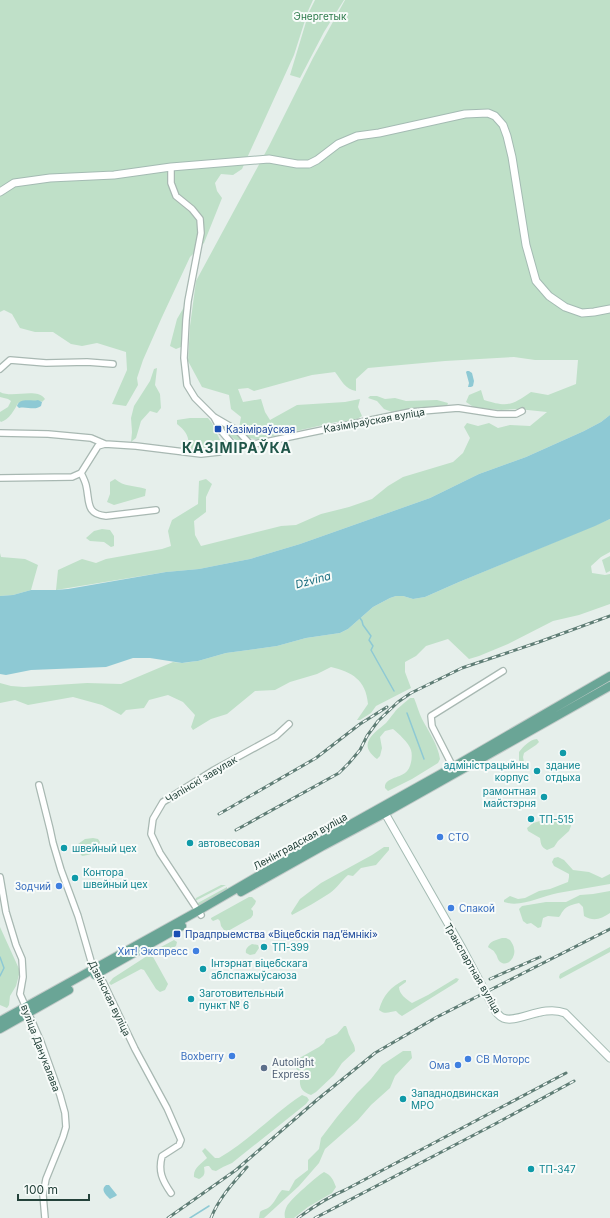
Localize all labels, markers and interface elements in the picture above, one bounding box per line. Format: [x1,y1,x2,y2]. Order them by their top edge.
park label: Энергетык [294,10,347,22]
street label: Казіміраўская вуліца [322,405,426,435]
place label: Казіміраўская [226,423,295,435]
marker: Казіміраўская [213,424,223,434]
district label: КАЗІМІРАЎКА [182,438,292,456]
water label: Dźvina [294,569,332,591]
marker: здание отдыха [558,748,568,758]
street label: Чэпінскі завулак [163,753,239,805]
place label: адміністрацыйны корпус [444,759,529,783]
place label: здание отдыха [545,759,581,783]
marker: адміністрацыйны корпус [532,766,542,776]
place label: рамонтная майстэрня [483,785,536,809]
marker: рамонтная майстэрня [539,792,549,802]
street label: Ленінградская вуліца [251,810,349,872]
place label: ТП-515 [539,813,574,825]
marker: ТП-515 [526,814,536,824]
place label: СТО [448,831,469,843]
marker: СТО [435,832,445,842]
place label: автовесовая [198,837,260,849]
marker: автовесовая [185,838,195,848]
place label: швейный цех [72,842,137,854]
marker: швейный цех [59,843,69,853]
place label: Контора швейный цех [83,866,148,890]
marker: Контора швейный цех [70,873,80,883]
place label: Зодчий [15,880,51,892]
marker: Зодчий [54,881,64,891]
place label: Спакой [459,902,495,914]
marker: Спакой [446,903,456,913]
street label: Транспартная вуліца [442,921,504,1015]
place label: Прадпрыемства «Віцебскія падʼёмнікі» [185,928,378,940]
marker: Прадпрыемства «Віцебскія падʼёмнікі» [172,929,182,939]
place label: ТП-399 [272,941,309,953]
marker: ТП-399 [259,942,269,952]
place label: Хит! Экспресс [117,945,188,957]
marker: Хит! Экспресс [191,946,201,956]
place label: Інтэрнат віцебскага аблспажыўсаюза [211,957,308,981]
street label: Дзвінская вуліца [86,958,134,1038]
marker: Інтэрнат віцебскага аблспажыўсаюза [198,964,208,974]
place label: Заготовительный пункт № 6 [199,987,284,1011]
marker: Заготовительный пункт № 6 [186,994,196,1004]
street label: вуліца Данукалава [19,1003,63,1093]
place label: Boxberry [181,1050,224,1062]
marker: Boxberry [227,1051,237,1061]
place label: СВ Моторс [476,1053,530,1065]
marker: СВ Моторс [463,1054,473,1064]
place label: Autolight Express [272,1056,315,1080]
place label: Ома [429,1059,450,1071]
marker: Ома [453,1060,463,1070]
marker: Autolight Express [259,1063,269,1073]
place label: Западнодвинская МРО [411,1087,499,1111]
marker: Западнодвинская МРО [398,1094,408,1104]
place label: ТП-347 [539,1163,576,1175]
marker: ТП-347 [526,1164,536,1174]
scale bar [18,1176,89,1202]
text: 100 m [24,1182,58,1197]

